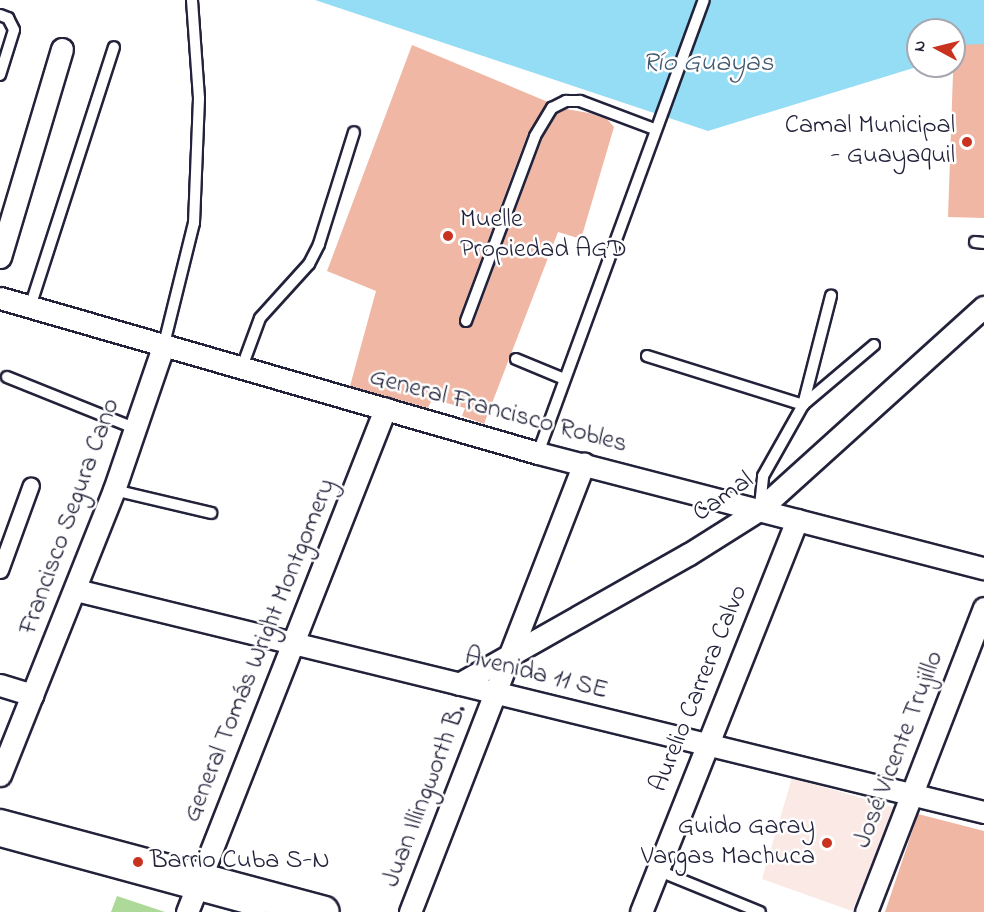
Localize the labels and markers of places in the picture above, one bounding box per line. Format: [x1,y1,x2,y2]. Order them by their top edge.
place label: Camal Municipal - Guayaquil [785,111,955,172]
marker: Camal Municipal - Guayaquil [960,135,974,149]
place label: Muelle Propiedad AGD [460,205,627,266]
marker: Muelle Propiedad AGD [441,229,455,243]
place label: Guido Garay Vargas Machuca [641,812,815,874]
marker: Guido Garay Vargas Machuca [820,836,834,850]
place label: Barrio Cuba S-N [150,846,330,878]
marker: Barrio Cuba S-N [131,855,145,869]

